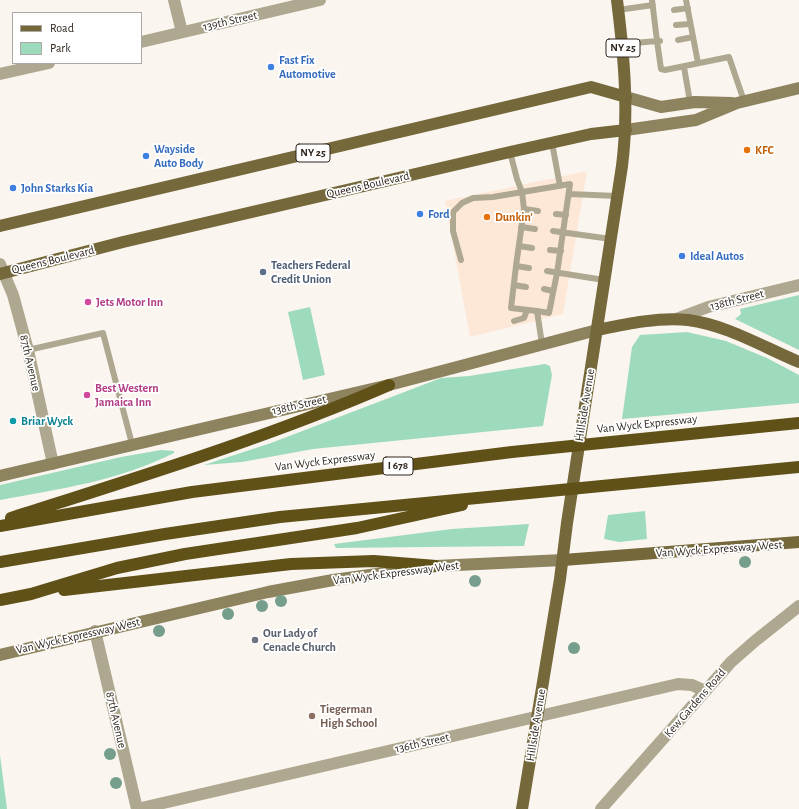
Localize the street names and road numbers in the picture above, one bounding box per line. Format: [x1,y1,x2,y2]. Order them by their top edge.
street label: 139th Street [202,8,258,34]
road number: NY 25 [606,39,640,57]
road number: NY 25 [296,144,330,162]
street label: Queens Boulevard [325,168,411,202]
street label: Queens Boulevard [10,243,96,277]
street label: 138th Street [709,286,765,314]
street label: 87th Avenue [16,333,44,393]
street label: Hillside Avenue [572,368,598,442]
street label: 138th Street [271,392,327,418]
street label: Van Wyck Expressway [596,412,698,436]
street label: Van Wyck Expressway [274,448,376,474]
road number: I 678 [383,457,413,475]
street label: Van Wyck Expressway West [655,537,783,561]
street label: Van Wyck Expressway West [332,558,460,588]
street label: Van Wyck Expressway West [15,615,141,657]
street label: Kew Gardens Road [661,666,729,740]
street label: Hillside Avenue [523,688,549,762]
street label: 87th Avenue [102,690,130,750]
street label: 136th Street [394,730,450,756]

